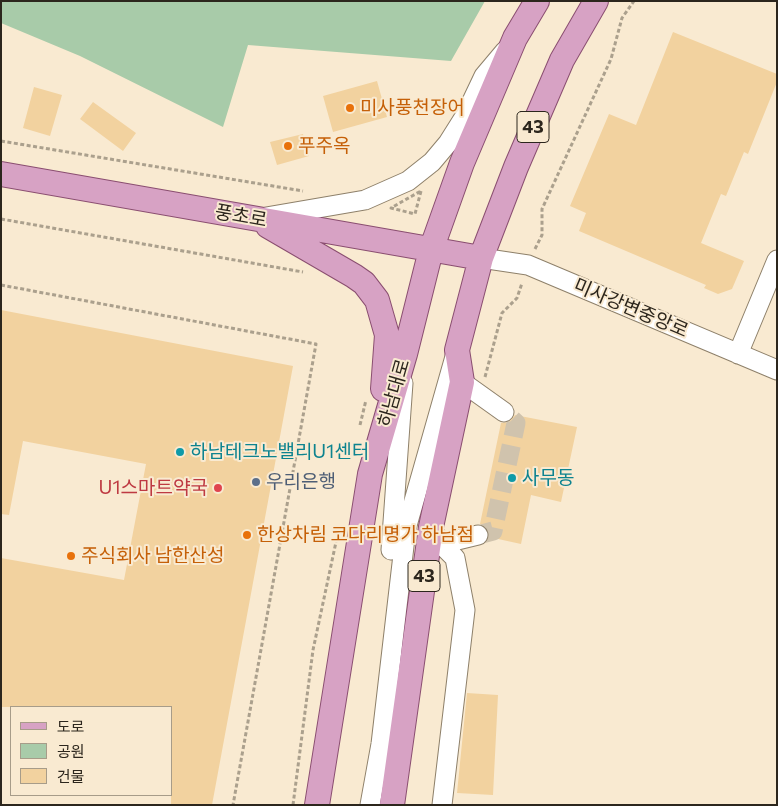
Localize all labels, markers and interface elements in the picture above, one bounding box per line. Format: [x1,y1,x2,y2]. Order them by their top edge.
place label: 미사풍천장어 [360,97,465,119]
marker: 미사풍천장어 [344,102,356,114]
road number: 43 [517,111,549,142]
place label: 푸주옥 [298,135,350,157]
marker: 푸주옥 [282,140,294,152]
street label: 풍초로 [213,200,269,232]
street label: 미사강변중앙로 [570,274,692,342]
street label: 하남대로 [373,356,415,430]
place label: 하남테크노밸리U1센터 [190,441,369,463]
marker: 하남테크노밸리U1센터 [174,446,186,458]
place label: 사무동 [522,467,574,489]
place label: 우리은행 [266,471,336,493]
marker: 사무동 [506,472,518,484]
marker: 우리은행 [250,476,262,488]
place label: U1스마트약국 [99,477,208,499]
marker: U1스마트약국 [212,482,224,494]
place label: 한상차림 코다리명가 하남점 [257,524,474,546]
marker: 한상차림 코다리명가 하남점 [241,529,253,541]
place label: 주식회사 남한산성 [81,545,224,567]
marker: 주식회사 남한산성 [65,550,77,562]
road number: 43 [408,560,440,592]
legend [10,706,172,796]
text: 도로 [57,717,85,735]
text: 공원 [57,742,85,760]
text: 건물 [57,767,85,785]

